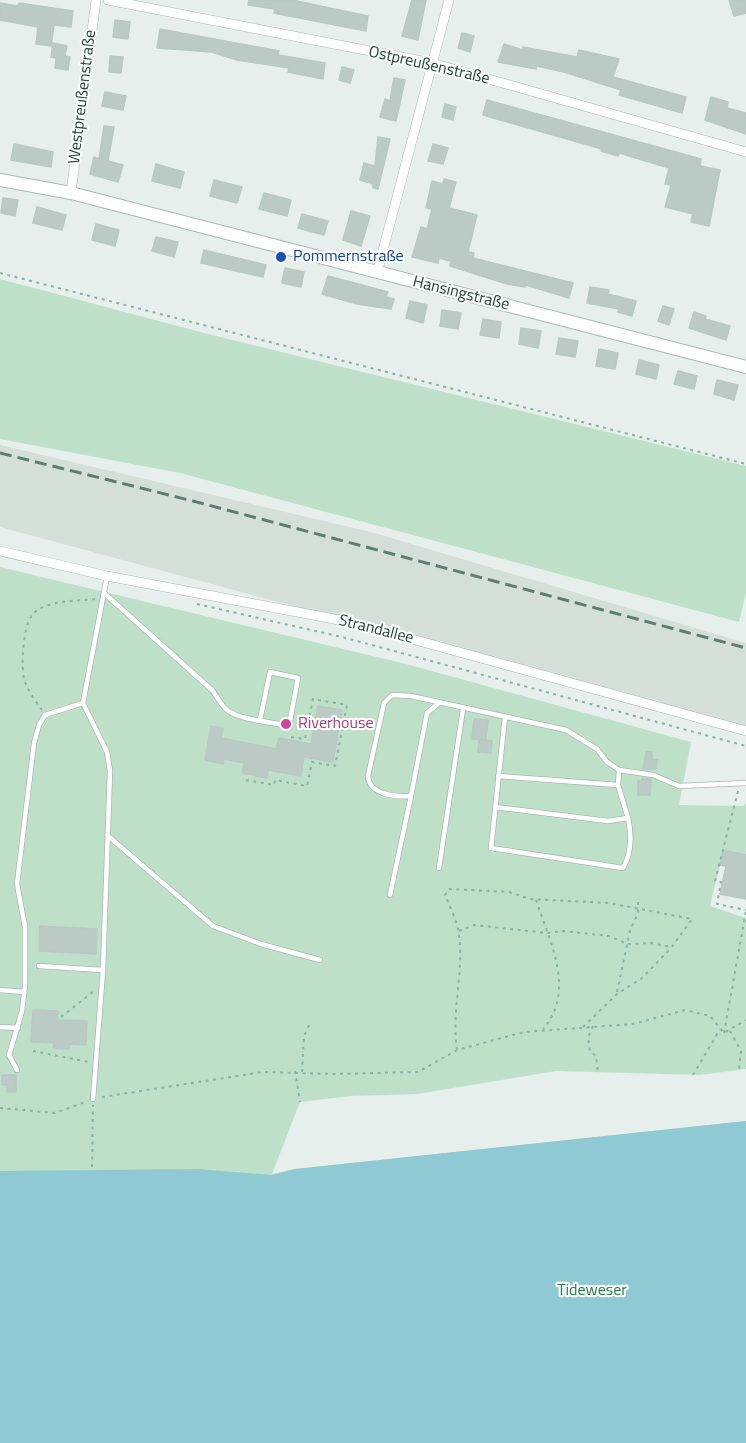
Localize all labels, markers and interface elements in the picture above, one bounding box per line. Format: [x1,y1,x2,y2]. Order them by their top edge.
street label: Westpreußenstraße [65,29,101,165]
street label: Ostpreußenstraße [367,43,491,89]
place label: Pommernstraße [293,247,404,267]
marker: Pommernstraße [274,250,288,264]
street label: Hansingstraße [411,273,511,315]
street label: Strandallee [337,611,415,649]
place label: Riverhouse [298,714,374,734]
marker: Riverhouse [279,717,293,731]
park label: Tideweser [557,1281,627,1301]

